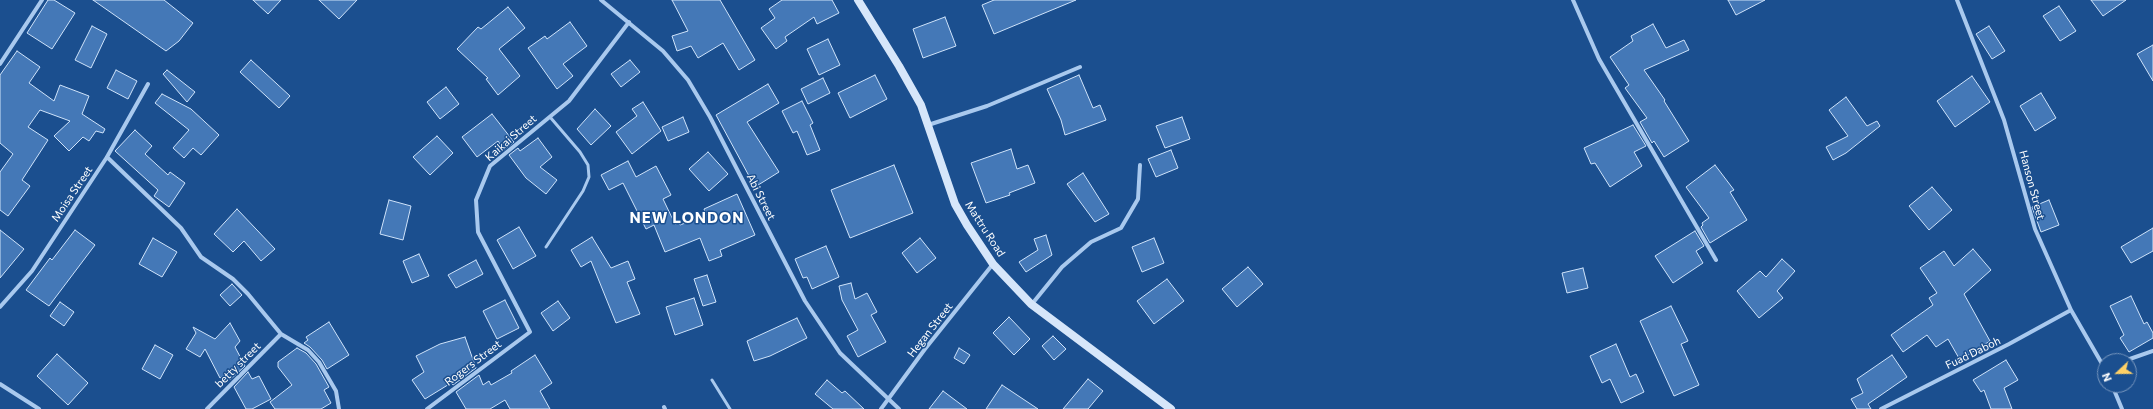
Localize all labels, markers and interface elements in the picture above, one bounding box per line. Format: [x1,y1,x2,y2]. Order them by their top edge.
street label: Kaikai Street [483,112,539,164]
street label: Hanson Street [2016,149,2048,221]
street label: Moisa Street [49,164,95,224]
street label: Abi Street [744,172,778,222]
street label: Mattru Road [962,199,1008,259]
district label: NEW LONDON [629,209,745,227]
street label: Hegan Street [905,300,955,360]
street label: Fuad Daboh [1943,334,2003,372]
street label: Rogers Street [442,337,504,389]
street label: betty street [213,340,263,390]
north arrow [2097,353,2137,393]
text: N [2099,371,2114,384]

